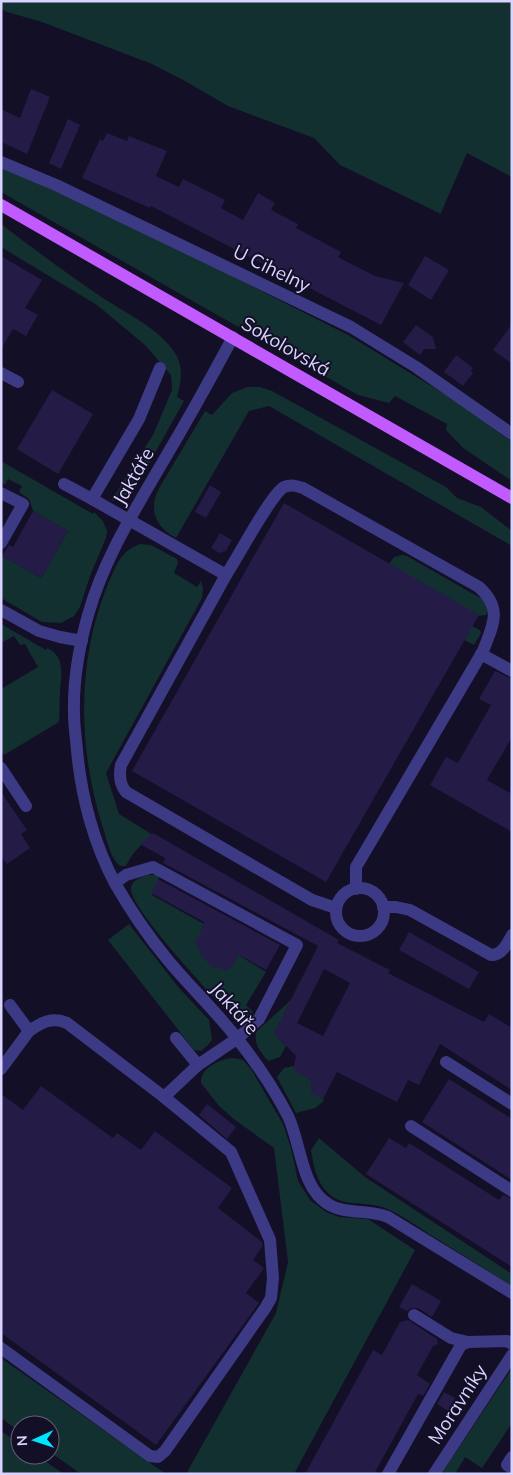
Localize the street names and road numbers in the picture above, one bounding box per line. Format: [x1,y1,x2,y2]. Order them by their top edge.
street label: U Cihelny [229,239,315,297]
street label: Sokolovská [237,311,335,381]
street label: Jaktáře [107,443,159,509]
street label: Jaktáře [205,977,265,1039]
street label: Moravníky [422,1359,492,1449]

